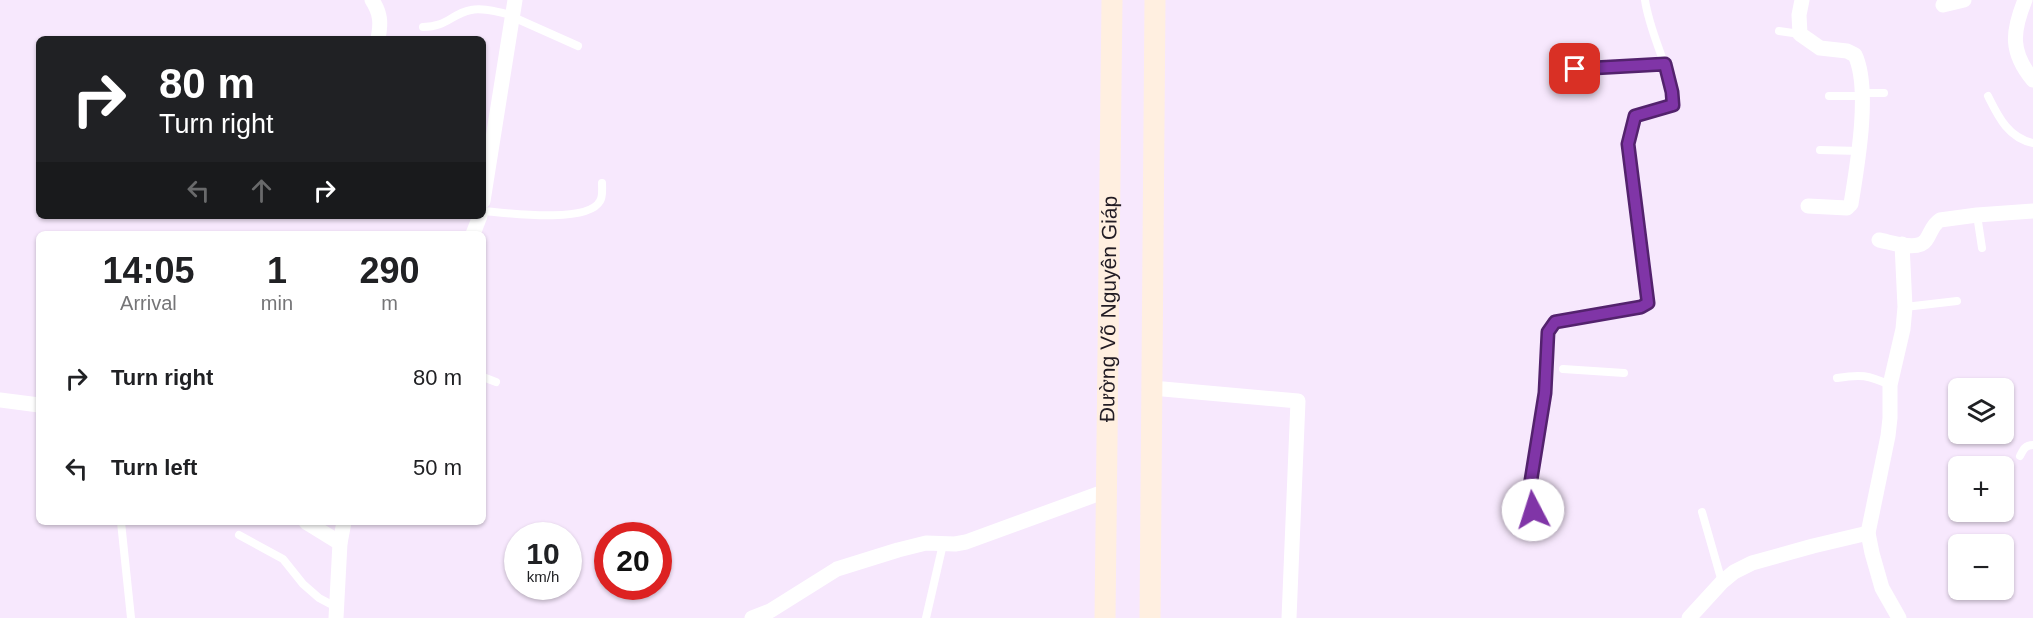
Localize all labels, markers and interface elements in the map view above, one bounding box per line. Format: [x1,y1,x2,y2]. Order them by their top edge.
pin [1549,43,1600,94]
icon: arrive [1558,52,1591,85]
icon: right [60,60,138,138]
text: 80 m [159,60,255,107]
text: Turn right [159,109,274,139]
icon: left [182,174,215,207]
icon: ahead [245,174,278,207]
icon: right [308,174,341,207]
street label: Đường Võ Nguyên Giáp [1095,196,1121,422]
text: 14:05 [102,250,194,291]
text: 1 [267,250,287,291]
text: 290 [359,250,420,291]
text: Arrival [120,292,177,314]
text: min [261,292,293,314]
text: m [381,292,398,314]
icon: right [60,362,93,395]
text: Turn right [111,365,213,390]
text: 80 m [413,365,462,390]
map controls [1948,378,2014,600]
button: layers [1948,378,2014,444]
icon: left [60,452,93,485]
text: Turn left [111,455,197,480]
text: 50 m [413,455,462,480]
button: + [1948,456,2014,522]
position arrow [1501,478,1565,542]
speed limit sign: 20 [594,522,672,600]
button: − [1948,534,2014,600]
text: 10 [526,537,560,570]
text: km/h [527,568,559,585]

